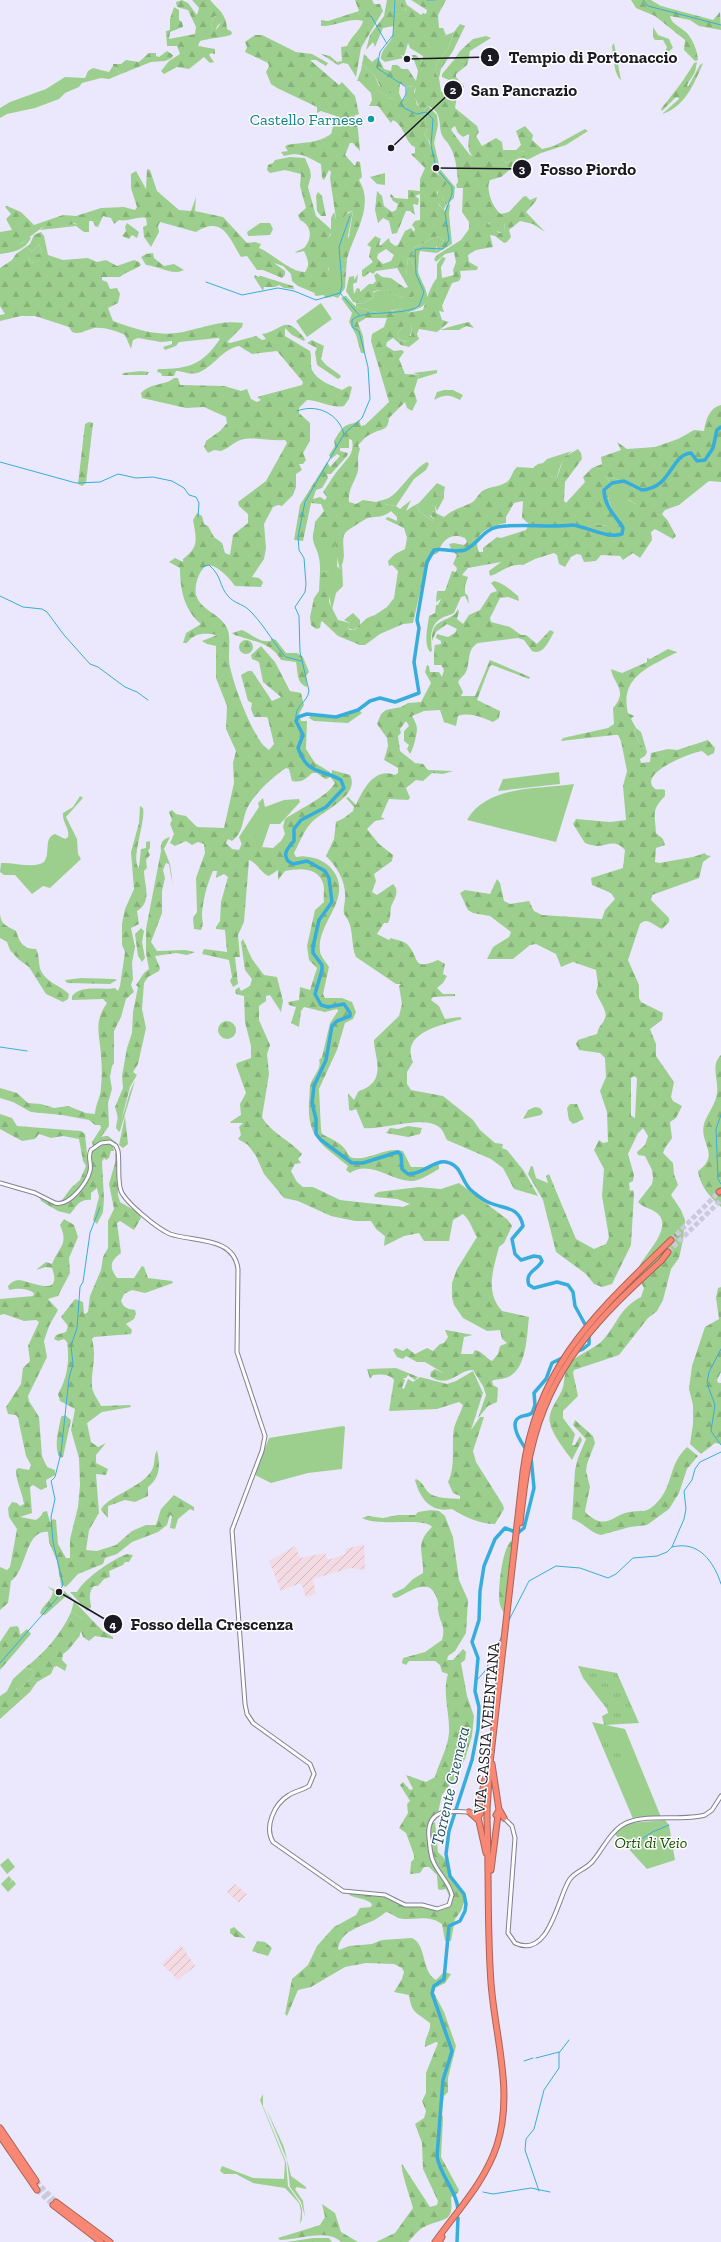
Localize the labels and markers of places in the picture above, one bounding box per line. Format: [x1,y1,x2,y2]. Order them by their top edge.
callout: Tempio di Portonaccio [480,43,685,72]
callout: San Pancrazio [443,75,585,104]
place label: Castello Farnese [250,110,363,129]
marker: Castello Farnese [366,114,376,124]
callout: Fosso Piordo [512,154,644,183]
callout: Fosso della Crescenza [103,1610,301,1639]

